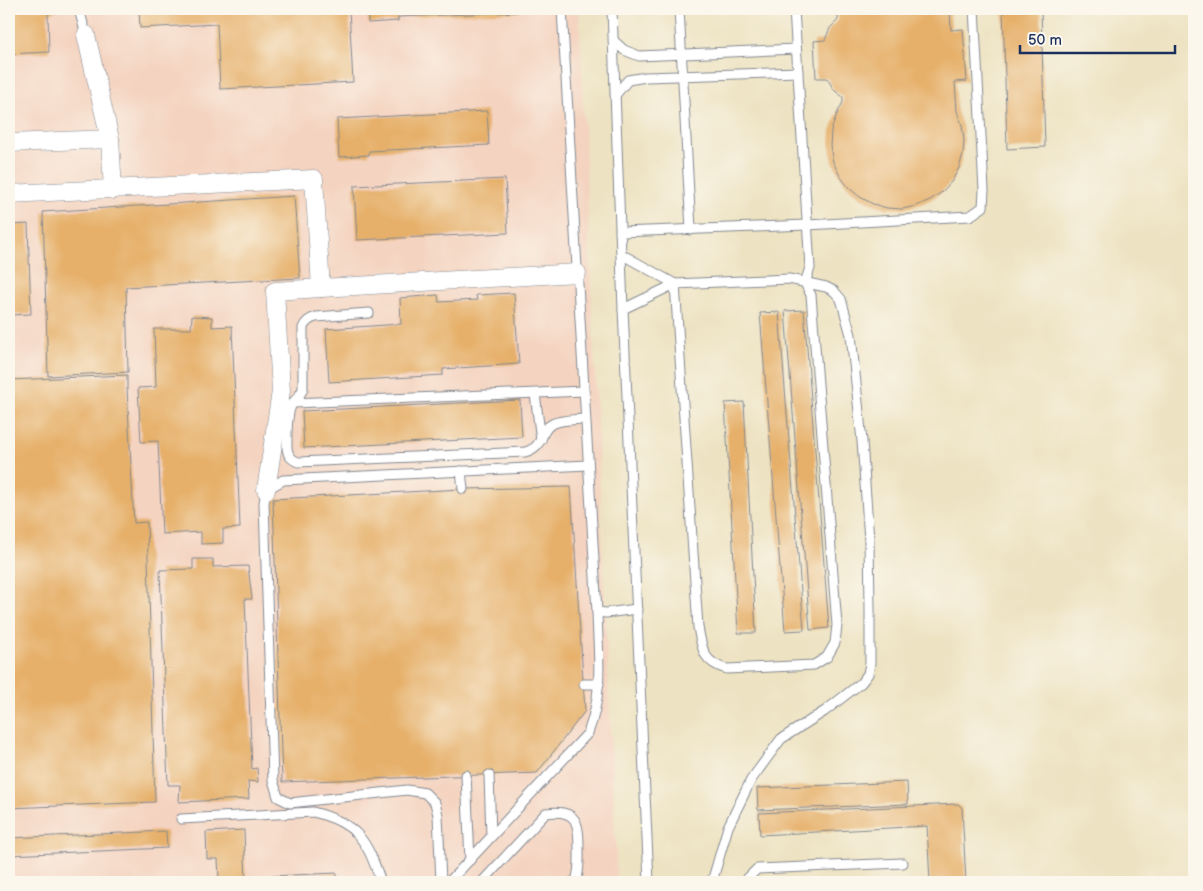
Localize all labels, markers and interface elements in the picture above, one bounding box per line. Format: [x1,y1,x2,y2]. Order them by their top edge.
scale bar [1020,22,1176,54]
text: 50 m [1028,31,1062,50]

